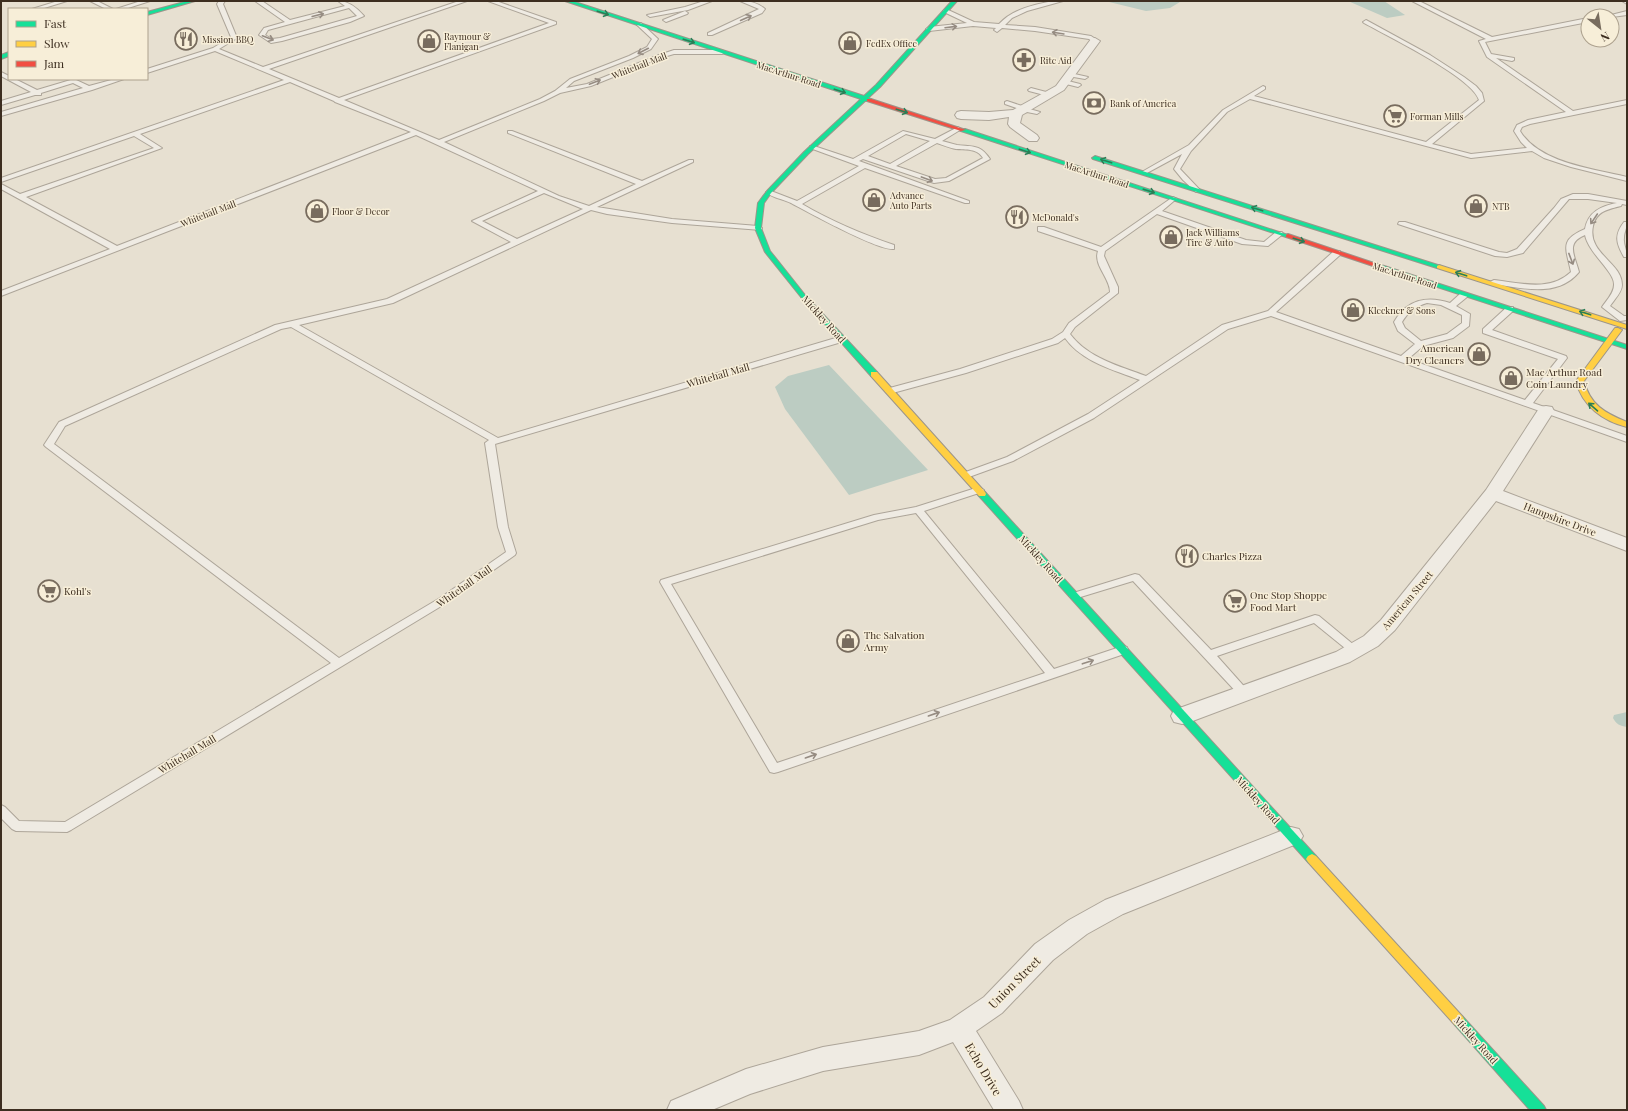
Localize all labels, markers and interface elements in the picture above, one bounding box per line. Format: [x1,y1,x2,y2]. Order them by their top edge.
legend [8,8,148,80]
north arrow [1580,8,1620,48]
one-way arrow [311,10,324,18]
one-way arrow [596,10,609,17]
one-way arrow [739,14,751,21]
text: Fast [44,15,67,31]
one-way arrow [944,23,957,30]
restaurant icon: Mission BBQ [173,26,199,52]
shop icon: Raymour & Flanigan [416,28,442,54]
one-way arrow [1052,29,1065,37]
text: N [1598,29,1612,46]
place label: Raymour & Flanigan [444,30,491,52]
shop icon: FedEx Office [837,30,863,56]
place label: Mission BBQ [202,33,254,45]
one-way arrow [262,34,274,42]
text: Slow [44,35,70,51]
place label: FedEx Office [866,37,917,49]
one-way arrow [682,38,695,45]
pharmacy icon: Rite Aid [1011,47,1037,73]
one-way arrow [637,48,649,55]
street label: Whitehall Mall [609,49,669,81]
place label: Rite Aid [1040,54,1072,66]
text: Jam [43,55,65,71]
street label: MacArthur Road [755,58,823,90]
one-way arrow [588,78,600,86]
one-way arrow [833,87,845,95]
bank icon: Bank of America [1081,90,1107,116]
place label: Bank of America [1110,97,1177,109]
supermarket icon: Forman Mills [1382,103,1408,129]
one-way arrow [895,107,907,115]
place label: Forman Mills [1410,110,1464,122]
one-way arrow [1019,148,1032,155]
one-way arrow [1100,157,1113,164]
street label: MacArthur Road [1063,158,1131,190]
one-way arrow [921,175,933,183]
shop icon: Advance Auto Parts [861,187,887,213]
one-way arrow [1142,188,1155,195]
place label: Advance Auto Parts [889,189,932,211]
shop icon: NTB [1463,193,1489,219]
street label: Whitehall Mall [178,197,238,229]
shop icon: Floor & Decor [304,198,330,224]
place label: NTB [1492,200,1510,212]
restaurant icon: McDonald's [1004,204,1030,230]
place label: Floor & Decor [332,205,390,217]
one-way arrow [1251,205,1264,212]
place label: McDonald's [1032,211,1079,223]
one-way arrow [1590,213,1598,224]
shop icon: Jack Williams Tire & Auto [1158,224,1184,250]
place label: Jack Williams Tire & Auto [1185,226,1239,248]
one-way arrow [1292,237,1305,244]
one-way arrow [1568,252,1576,264]
street label: MacArthur Road [1371,259,1439,291]
one-way arrow [1455,270,1468,277]
street label: Mickley Road [799,292,849,346]
shop icon: Kleckner & Sons [1340,297,1366,323]
place label: Kleckner & Sons [1368,304,1435,316]
one-way arrow [1579,309,1592,316]
place label: American Dry Cleaners [1405,341,1464,367]
shop icon: American Dry Cleaners [1466,341,1492,367]
street label: Whitehall Mall [684,359,751,391]
shop icon: Mac Arthur Road Coin Laundry [1498,365,1524,391]
place label: Mac Arthur Road Coin Laundry [1526,365,1602,391]
one-way arrow [1587,402,1598,411]
street label: Hampshire Drive [1522,499,1598,539]
street label: Mickley Road [1016,532,1066,586]
restaurant icon: Charles Pizza [1174,543,1200,569]
place label: Charles Pizza [1202,549,1262,563]
street label: Whitehall Mall [433,562,495,611]
street label: American Street [1378,567,1436,633]
supermarket icon: Kohl's [36,578,62,604]
place label: Kohl's [64,584,91,598]
supermarket icon: One Stop Shoppe Food Mart [1222,588,1248,614]
place label: One Stop Shoppe Food Mart [1250,588,1327,614]
shop icon: The Salvation Army [835,628,861,654]
place label: The Salvation Army [863,628,925,654]
one-way arrow [1081,658,1094,665]
one-way arrow [928,710,940,718]
street label: Whitehall Mall [155,731,219,777]
one-way arrow [805,752,817,760]
street label: Mickley Road [1233,773,1283,827]
street label: Union Street [984,952,1044,1012]
street label: Mickley Road [1451,1013,1501,1067]
street label: Echo Drive [962,1040,1006,1098]

